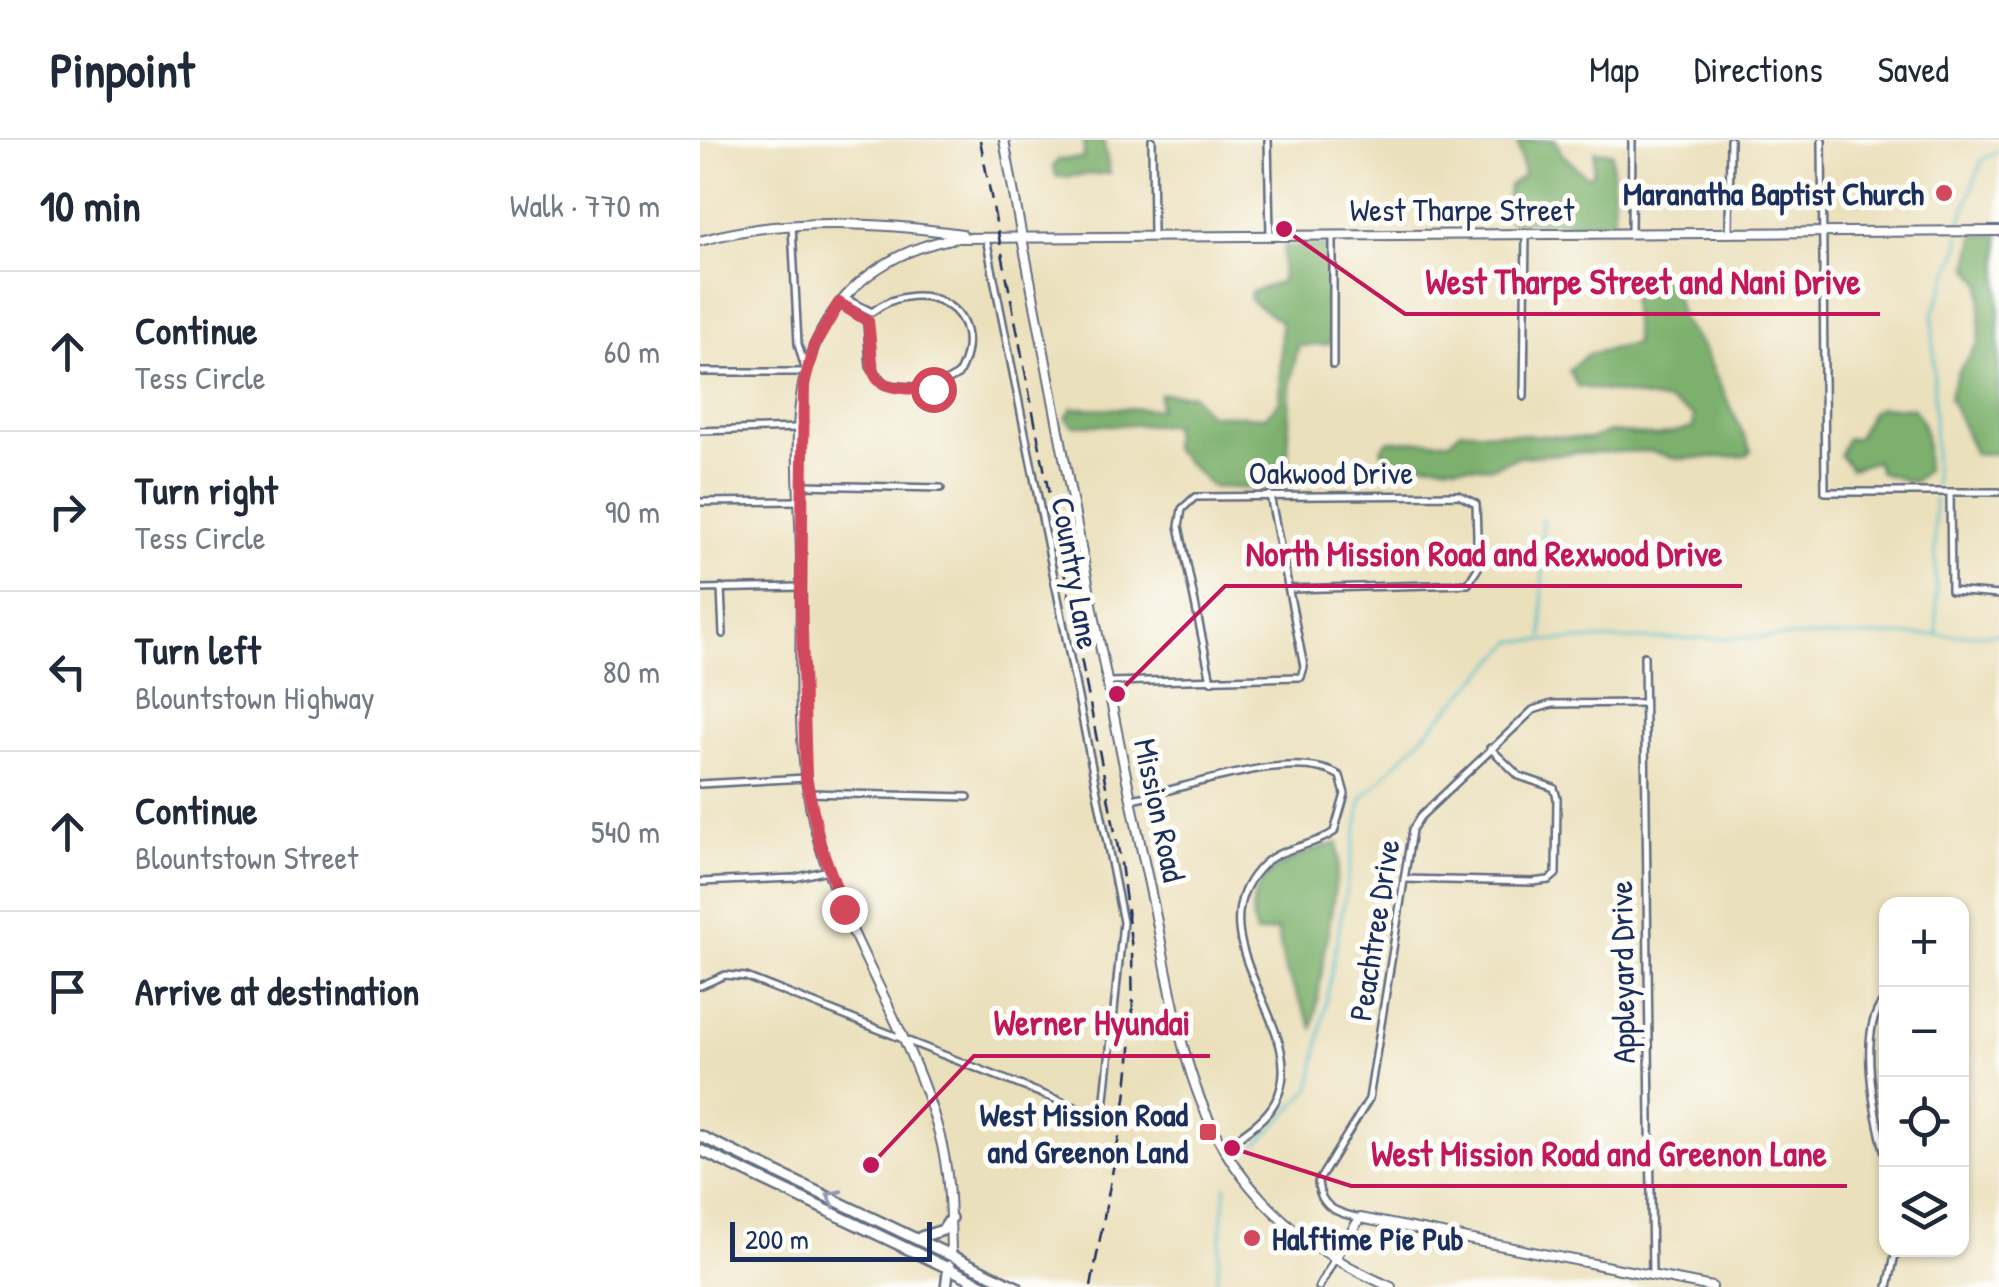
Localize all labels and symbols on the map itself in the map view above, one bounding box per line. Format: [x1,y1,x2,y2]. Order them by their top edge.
place label: Maranatha Baptist Church [1623,172,1925,216]
marker: Maranatha Baptist Church [1933,182,1955,204]
street label: West Tharpe Street [1350,188,1575,231]
callout: West Tharpe Street and Nani Drive [1405,249,1880,314]
text: West Tharpe Street and Nani Drive [1426,258,1861,306]
route start [911,367,957,413]
street label: Oakwood Drive [1249,451,1413,494]
street label: Country Lane [1041,494,1111,653]
callout: North Mission Road and Rexwood Drive [1225,521,1742,586]
text: North Mission Road and Rexwood Drive [1246,530,1722,577]
street label: Mission Road [1124,735,1196,885]
street label: Peachtree Drive [1338,836,1410,1024]
street label: Appleyard Drive [1599,880,1645,1064]
route end [822,887,868,933]
callout: Werner Hyundai [974,991,1210,1056]
text: Werner Hyundai [994,999,1190,1047]
place label: West Mission Road and Greenon Land [980,1093,1189,1173]
marker: West Mission Road and Greenon Land [1197,1121,1219,1143]
callout: West Mission Road and Greenon Lane [1351,1121,1847,1186]
text: West Mission Road and Greenon Lane [1371,1130,1827,1177]
one-way arrow [826,1190,844,1210]
scale bar [730,1217,932,1262]
place label: Halftime Pie Pub [1272,1217,1464,1260]
marker: Halftime Pie Pub [1241,1227,1263,1249]

